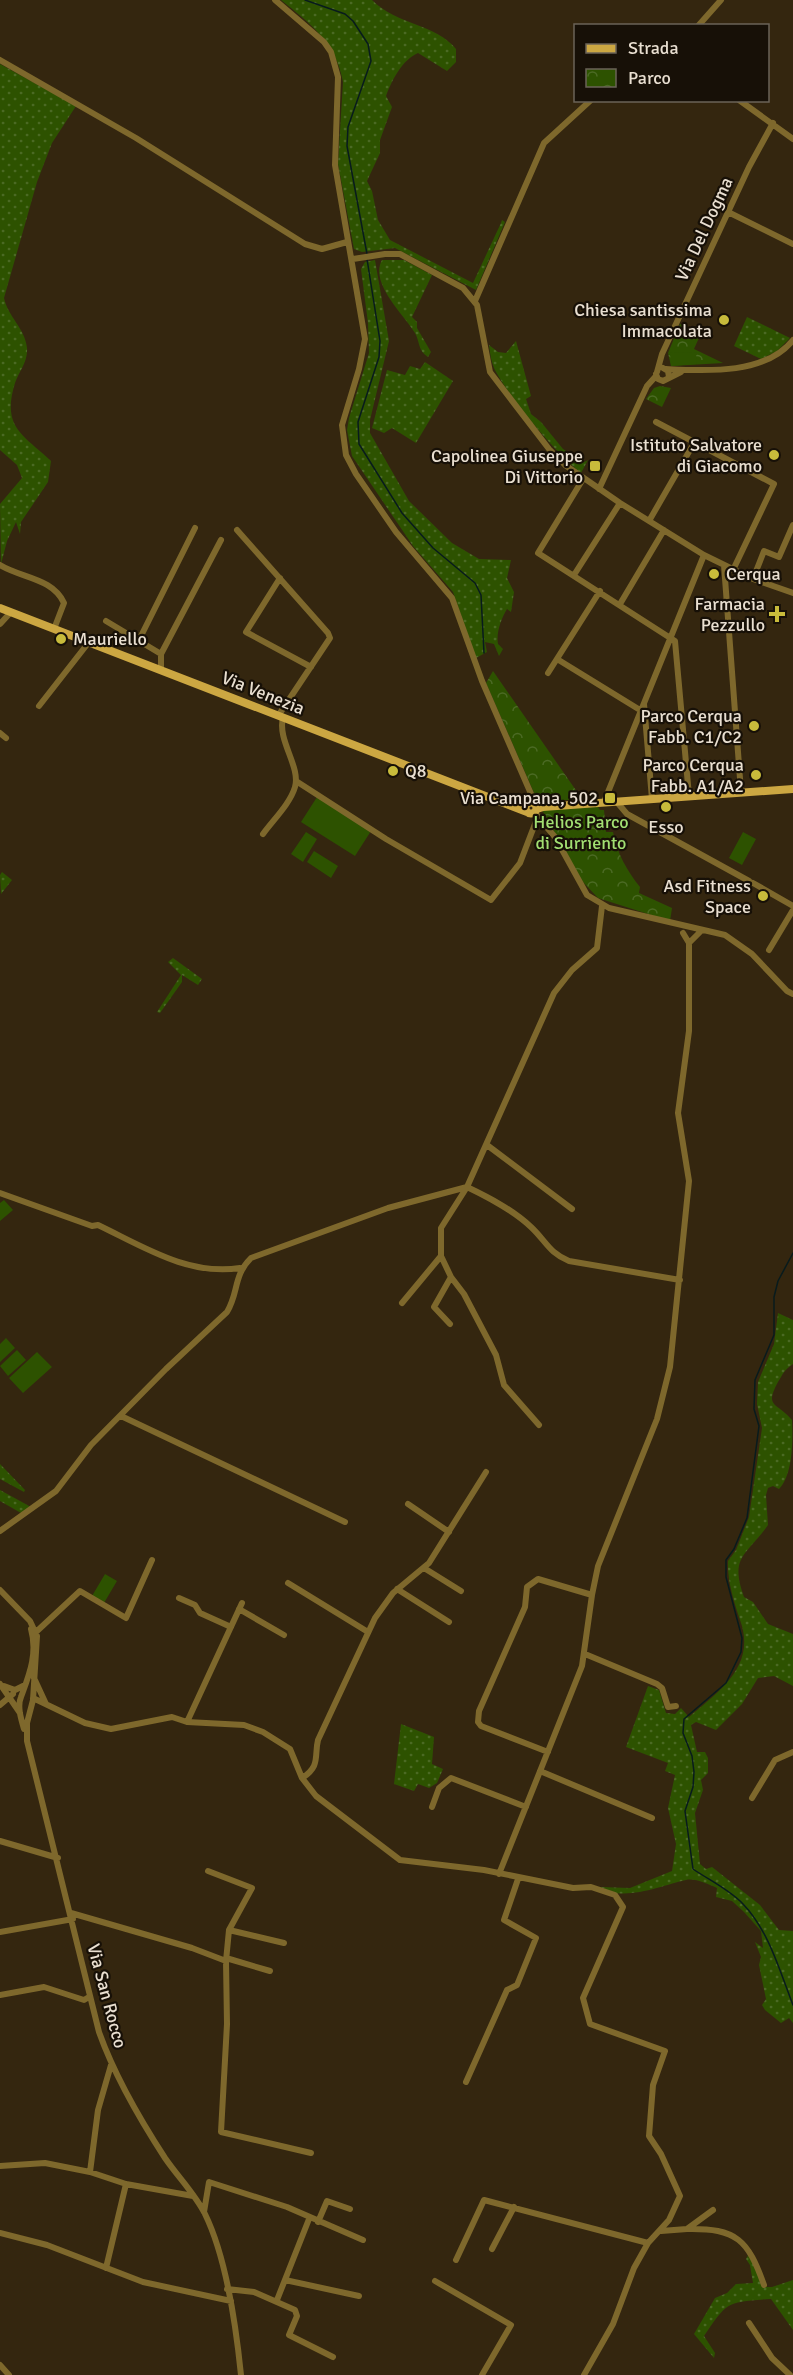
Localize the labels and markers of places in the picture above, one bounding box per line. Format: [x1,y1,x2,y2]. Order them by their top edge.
place label: Chiesa santissima Immacolata [574,299,712,342]
marker: Chiesa santissima Immacolata [717,313,731,327]
place label: Istituto Salvatore di Giacomo [630,434,762,477]
place label: Capolinea Giuseppe Di Vittorio [431,445,583,488]
marker: Istituto Salvatore di Giacomo [767,448,781,462]
marker: Capolinea Giuseppe Di Vittorio [588,459,602,473]
place label: Cerqua [726,563,781,585]
marker: Cerqua [707,567,721,581]
place label: Farmacia Pezzullo [694,593,765,636]
marker: Farmacia Pezzullo [770,607,784,621]
place label: Mauriello [73,628,147,650]
marker: Mauriello [54,632,68,646]
place label: Parco Cerqua Fabb. C1/C2 [640,705,742,748]
marker: Parco Cerqua Fabb. C1/C2 [747,719,761,733]
place label: Parco Cerqua Fabb. A1/A2 [642,754,744,797]
place label: Q8 [405,760,426,782]
marker: Q8 [386,764,400,778]
marker: Parco Cerqua Fabb. A1/A2 [749,768,763,782]
place label: Via Campana, 502 [460,787,598,809]
marker: Via Campana, 502 [603,791,617,805]
marker: Esso [659,800,673,814]
place label: Esso [648,816,684,838]
place label: Asd Fitness Space [664,875,751,918]
marker: Asd Fitness Space [756,889,770,903]

